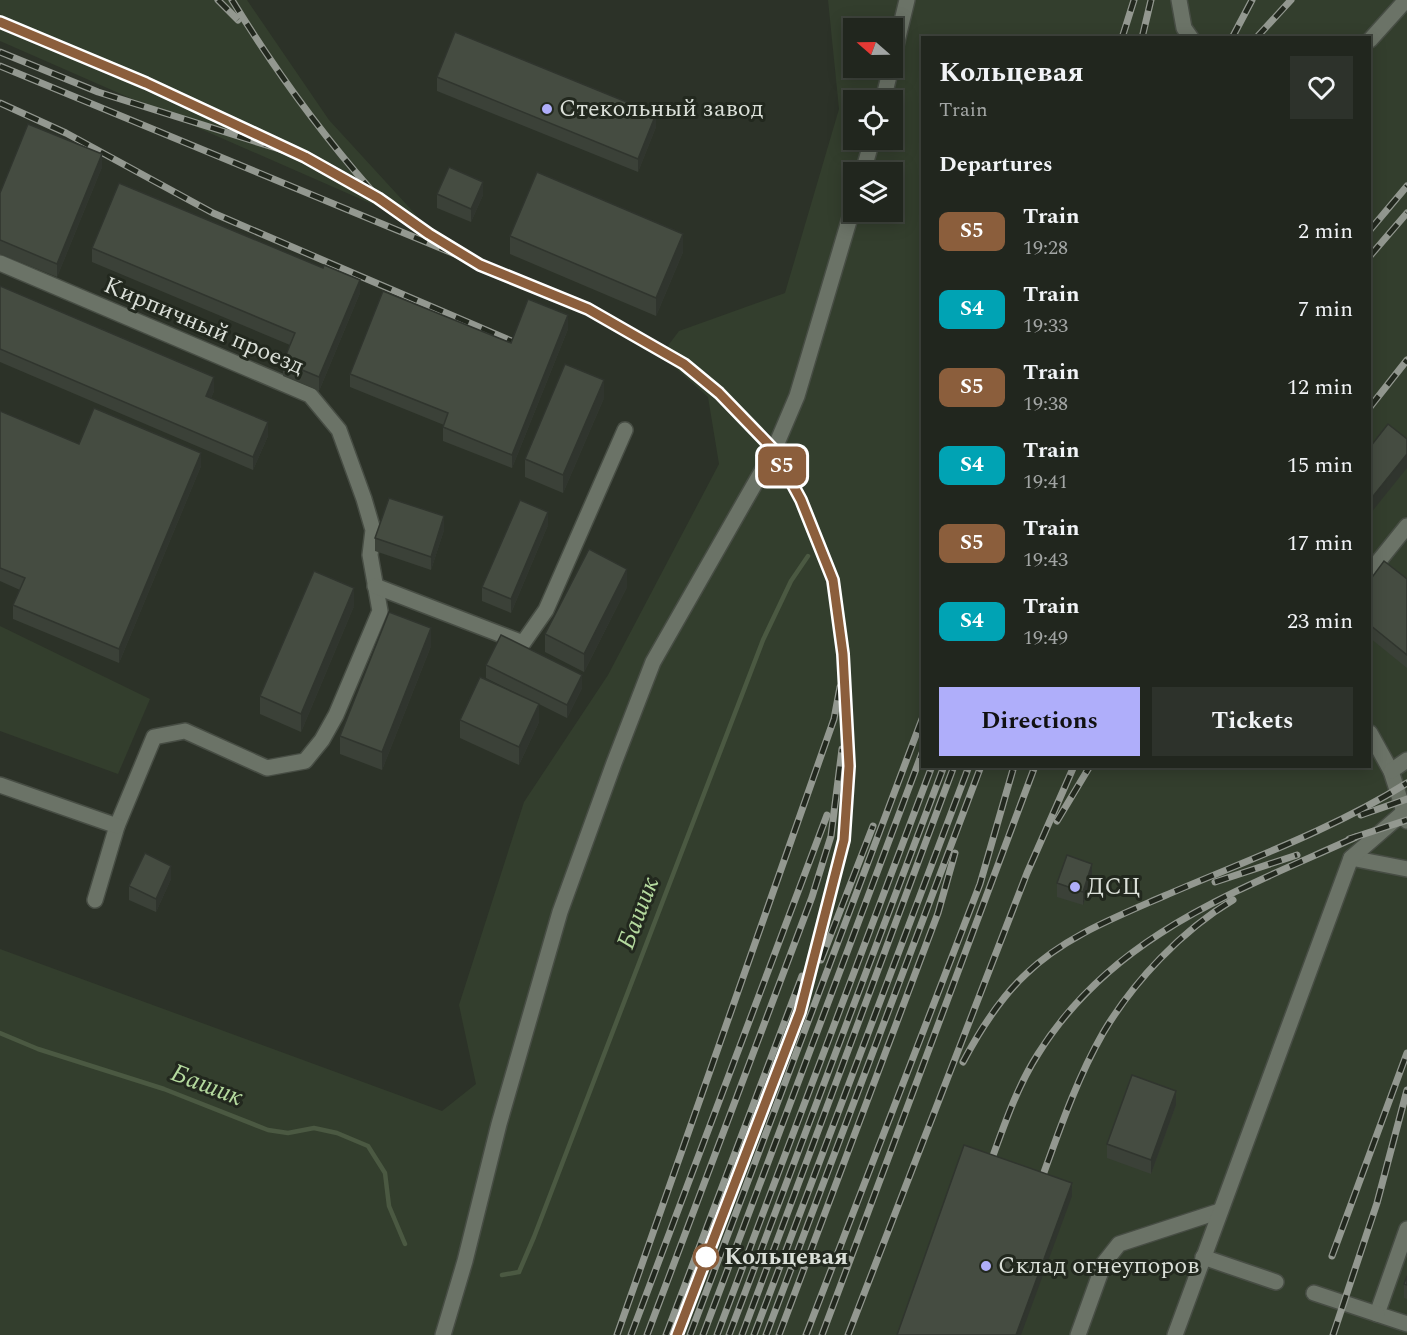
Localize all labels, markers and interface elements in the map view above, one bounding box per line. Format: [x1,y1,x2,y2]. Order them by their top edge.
north arrow [843,18,903,78]
map controls [843,18,903,222]
text: Кольцевая [939,51,1084,94]
button: heart [1290,56,1353,119]
button: locate [843,90,903,150]
place label: Стекольный завод [559,91,764,127]
text: Train [939,95,988,125]
marker: Стекольный завод [540,102,554,116]
text: Departures [939,148,1053,181]
button: layers [843,162,903,222]
text: Train [1023,200,1080,233]
text: S5 [960,215,984,247]
text: 2 min [1298,215,1353,248]
text: 19:28 [1023,233,1068,263]
street label: Кирпичный проезд [98,267,310,385]
text: Train [1023,278,1080,311]
text: S4 [960,293,984,325]
text: 7 min [1298,293,1353,326]
text: 19:33 [1023,311,1068,341]
text: Train [1023,356,1080,389]
text: S5 [960,371,984,403]
text: 12 min [1287,371,1353,404]
text: 19:38 [1023,389,1068,419]
text: Train [1023,434,1080,467]
line badge: S5 [755,446,809,486]
text: S4 [960,449,984,481]
text: 15 min [1287,449,1353,482]
text: S5 [770,450,794,482]
text: 19:41 [1023,467,1068,497]
text: Train [1023,512,1080,545]
text: S5 [960,527,984,559]
text: 17 min [1287,527,1353,560]
text: 19:43 [1023,545,1068,575]
text: Train [1023,590,1080,623]
text: S4 [960,605,984,637]
text: 23 min [1287,605,1353,638]
text: 19:49 [1023,623,1068,653]
button: Directions [939,687,1140,756]
button: Tickets [1152,687,1353,756]
place label: ДСЦ [1087,869,1141,905]
water label: Башик [606,871,670,955]
marker: ДСЦ [1068,880,1082,894]
water label: Башик [165,1053,249,1117]
place label: Кольцевая [724,1239,848,1275]
marker: Кольцевая [693,1244,719,1270]
place label: Склад огнеупоров [998,1248,1199,1284]
marker: Склад огнеупоров [979,1259,993,1273]

